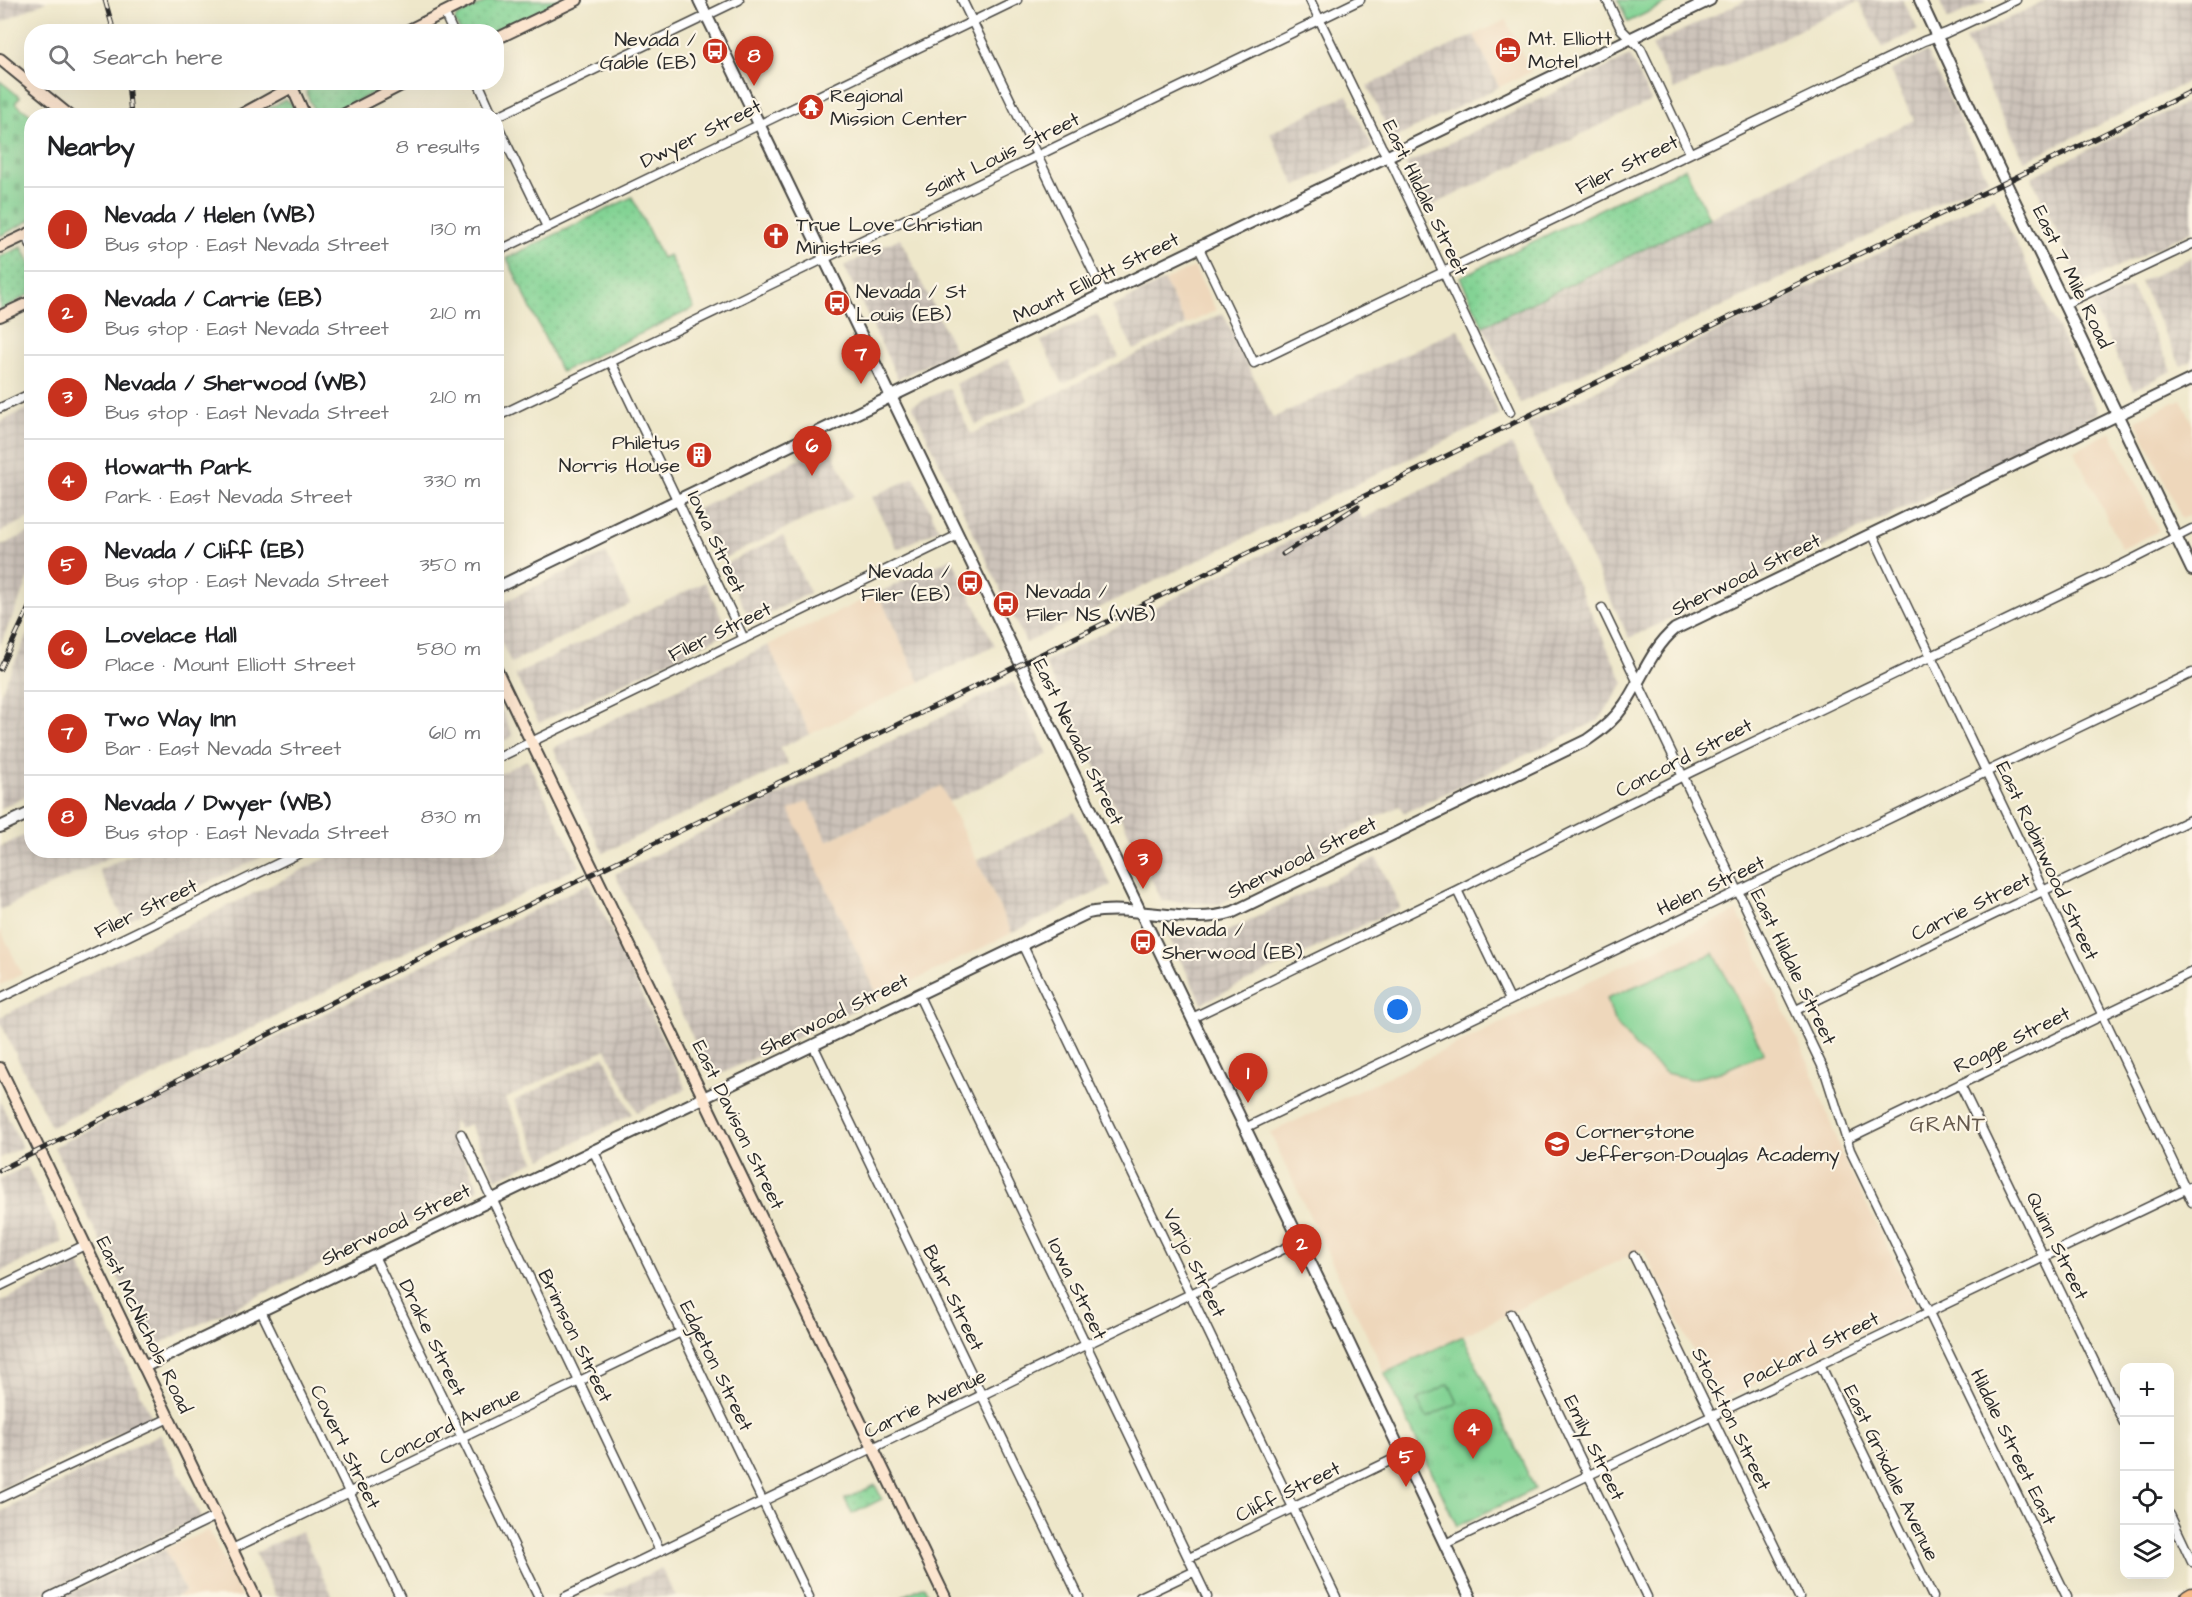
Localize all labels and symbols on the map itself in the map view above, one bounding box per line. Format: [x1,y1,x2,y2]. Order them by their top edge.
place label: Mt. Elliott Motel [1528,25,1612,76]
place label: Nevada / Gable (EB) [600,26,696,77]
hotel icon: Mt. Elliott Motel [1493,35,1523,65]
bus stop icon: Nevada / Gable (EB) [700,36,730,66]
pin: 8 [734,36,774,86]
place label: Regional Mission Center [830,82,967,133]
temple icon: Regional Mission Center [796,92,826,122]
street label: Dwyer Street [636,93,767,176]
street label: Saint Louis Street [919,105,1085,205]
street label: East Hildale Street [1375,115,1475,281]
street label: Filer Street [1571,128,1683,202]
street label: East 7 Mile Road [2025,201,2119,353]
place label: True Love Christian Ministries [796,211,982,262]
church icon: True Love Christian Ministries [761,221,791,251]
street label: Mount Elliott Street [1008,225,1184,331]
place label: Nevada / St Louis (EB) [856,278,966,329]
bus stop icon: Nevada / St Louis (EB) [822,288,852,318]
pin: 7 [842,334,880,384]
pin: 6 [792,426,832,476]
place label: Philetus Norris House [559,429,680,480]
building icon: Philetus Norris House [684,440,714,470]
street label: Iowa Street [680,486,752,598]
street label: Sherwood Street [1666,527,1826,623]
place label: Nevada / Filer (EB) [861,558,950,609]
bus stop icon: Nevada / Filer (EB) [955,568,985,598]
place label: Nevada / Filer NS (WB) [1026,578,1155,629]
bus stop icon: Nevada / Filer NS (WB) [991,589,1021,619]
street label: Filer Street [664,595,776,669]
street label: East Nevada Street [1025,654,1131,830]
street label: Concord Street [1611,711,1757,805]
street label: East Robinwood Street [1989,757,2105,965]
street label: Sherwood Street [1222,810,1382,906]
pin: 3 [1124,840,1162,889]
street label: Helen Street [1652,849,1770,923]
street label: Carrie Street [1906,866,2036,948]
street label: Filer Street [90,872,202,946]
street label: East Hildale Street [1743,884,1843,1050]
place label: Nevada / Sherwood (EB) [1162,916,1303,967]
bus stop icon: Nevada / Sherwood (EB) [1128,927,1158,957]
street label: Sherwood Street [754,967,914,1063]
your location [1383,995,1412,1024]
street label: Rogge Street [1949,1000,2076,1081]
street label: East Davison Street [685,1035,791,1215]
pin: 1 [1228,1054,1268,1103]
district label: GRANT [1910,1110,1986,1139]
place label: Cornerstone Jefferson-Douglas Academy [1576,1118,1840,1170]
school or university icon: Cornerstone Jefferson-Douglas Academy [1542,1129,1572,1159]
street label: Sherwood Street [316,1177,476,1273]
street label: Quinn Street [2019,1187,2095,1305]
street label: Varjo Street [1155,1204,1233,1322]
pin: 2 [1282,1224,1322,1274]
street label: East McNichols Road [89,1232,199,1418]
street label: Iowa Street [1040,1233,1114,1345]
street label: Buhr Street [915,1240,991,1356]
street label: Brimson Street [531,1265,619,1407]
street label: Drake Street [392,1275,472,1401]
street label: Edgeton Street [671,1296,760,1437]
street label: Packard Street [1738,1305,1884,1395]
street label: Stockton Street [1684,1343,1778,1495]
street label: Carrie Avenue [859,1362,991,1446]
street label: Hildale Street East [1963,1364,2063,1530]
street label: Covert Street [303,1380,387,1514]
street label: Concord Avenue [375,1380,525,1472]
street label: East Grixdale Avenue [1836,1380,1946,1566]
street label: Emily Street [1555,1391,1632,1506]
pin: 4 [1454,1410,1492,1459]
pin: 5 [1386,1438,1426,1487]
street label: Cliff Street [1231,1454,1345,1530]

